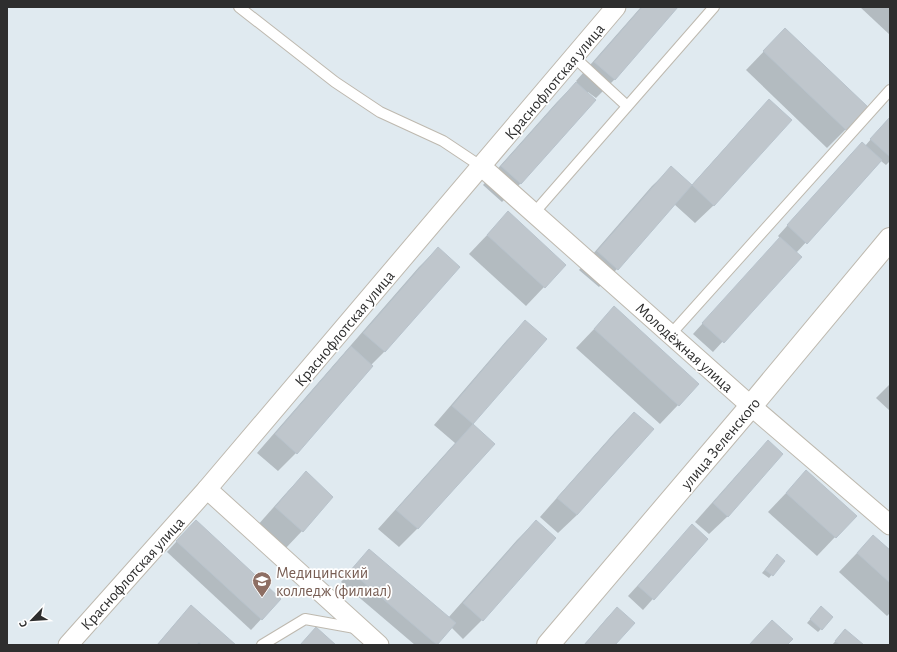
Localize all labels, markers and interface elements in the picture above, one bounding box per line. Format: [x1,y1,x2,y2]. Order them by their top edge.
street label: Краснофлотская улица [502,21,609,143]
street label: Краснофлотская улица [292,268,399,390]
street label: Молодёжная улица [632,300,736,396]
street label: улица Зеленского [677,395,764,494]
street label: Краснофлотская улица [78,514,188,634]
place label: Медицинский колледж (филиал) [276,565,392,599]
school or university icon: Медицинский колледж (филиал) [251,570,273,598]
north arrow [12,600,52,640]
text: С [17,619,30,629]

